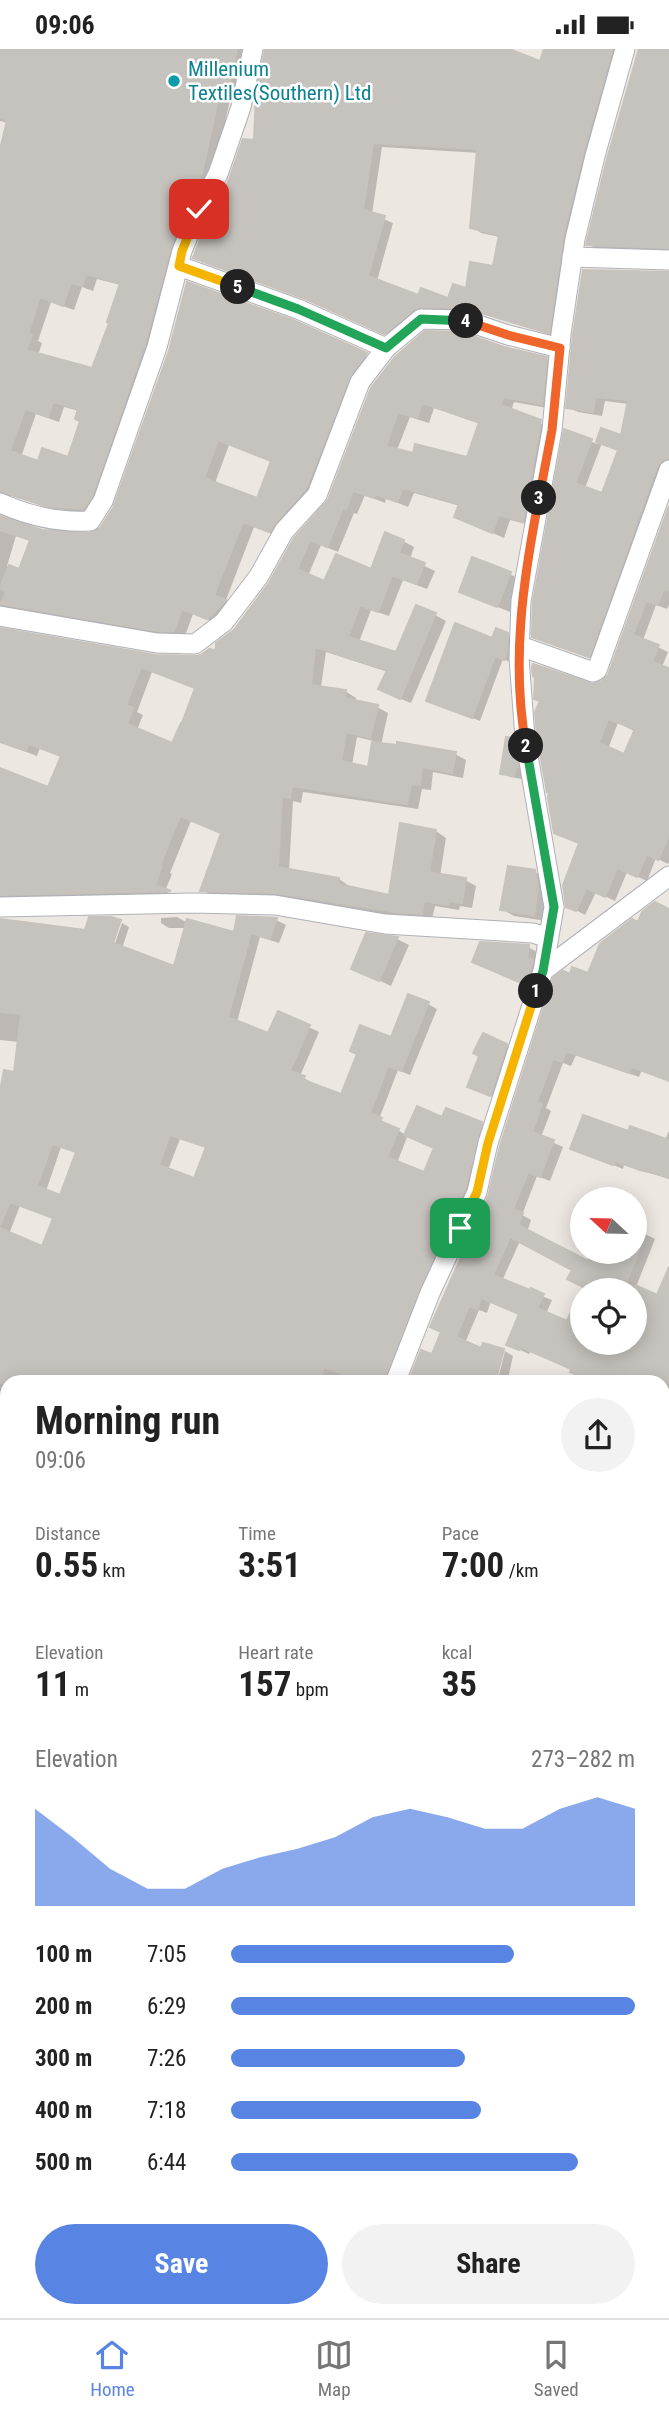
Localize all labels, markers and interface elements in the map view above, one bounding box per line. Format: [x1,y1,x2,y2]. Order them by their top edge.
text: 09:06 [35,10,95,40]
place label: Millenium Textiles(Southern) Ltd [188,57,371,105]
marker: Millenium Textiles(Southern) Ltd [166,73,182,89]
pin [169,179,229,239]
icon: check [180,190,218,228]
pin: 5 [220,269,256,305]
text: 5 [233,275,242,298]
pin: 4 [448,303,484,339]
text: 4 [461,309,470,332]
pin: 3 [522,481,556,515]
text: 3 [534,486,543,509]
pin: 2 [508,729,544,763]
text: 2 [521,734,530,757]
pin: 1 [518,974,554,1009]
text: 1 [531,979,540,1002]
north arrow [570,1187,648,1263]
map controls [570,1187,647,1355]
pin [430,1198,490,1258]
icon: arrive [441,1209,479,1247]
button: locate [570,1278,647,1355]
button: share [561,1398,635,1472]
text: Morning run [35,1399,220,1443]
text: 09:06 [35,1447,86,1474]
text: Distance [35,1522,100,1545]
text: Time [238,1522,276,1545]
text: Pace [442,1522,479,1545]
text: 0.55 [35,1545,98,1586]
text: 3:51 [238,1545,301,1586]
text: 7:00 [442,1545,504,1586]
text: km [98,1559,125,1582]
text: /km [504,1559,539,1582]
text: Elevation [35,1641,103,1664]
text: Heart rate [238,1641,313,1664]
text: kcal [442,1641,472,1664]
text: 11 [35,1664,70,1705]
text: 157 [238,1664,291,1705]
text: 35 [442,1664,477,1705]
text: m [70,1678,89,1701]
text: bpm [291,1678,329,1701]
text: Elevation [35,1746,118,1773]
text: 273–282 m [531,1746,635,1773]
text: 100 m [35,1941,92,1968]
text: 7:05 [147,1941,186,1968]
text: 200 m [35,1993,92,2020]
text: 6:29 [147,1993,186,2020]
text: 300 m [35,2045,92,2072]
text: 7:26 [147,2045,186,2072]
text: 400 m [35,2097,92,2124]
text: 7:18 [147,2097,186,2124]
text: 500 m [35,2149,92,2176]
text: 6:44 [147,2149,186,2176]
button: Save [35,2224,328,2304]
button: Share [342,2224,635,2304]
tab: Home [90,2336,135,2401]
tab: Map [315,2336,353,2401]
tab: Saved [534,2336,579,2401]

